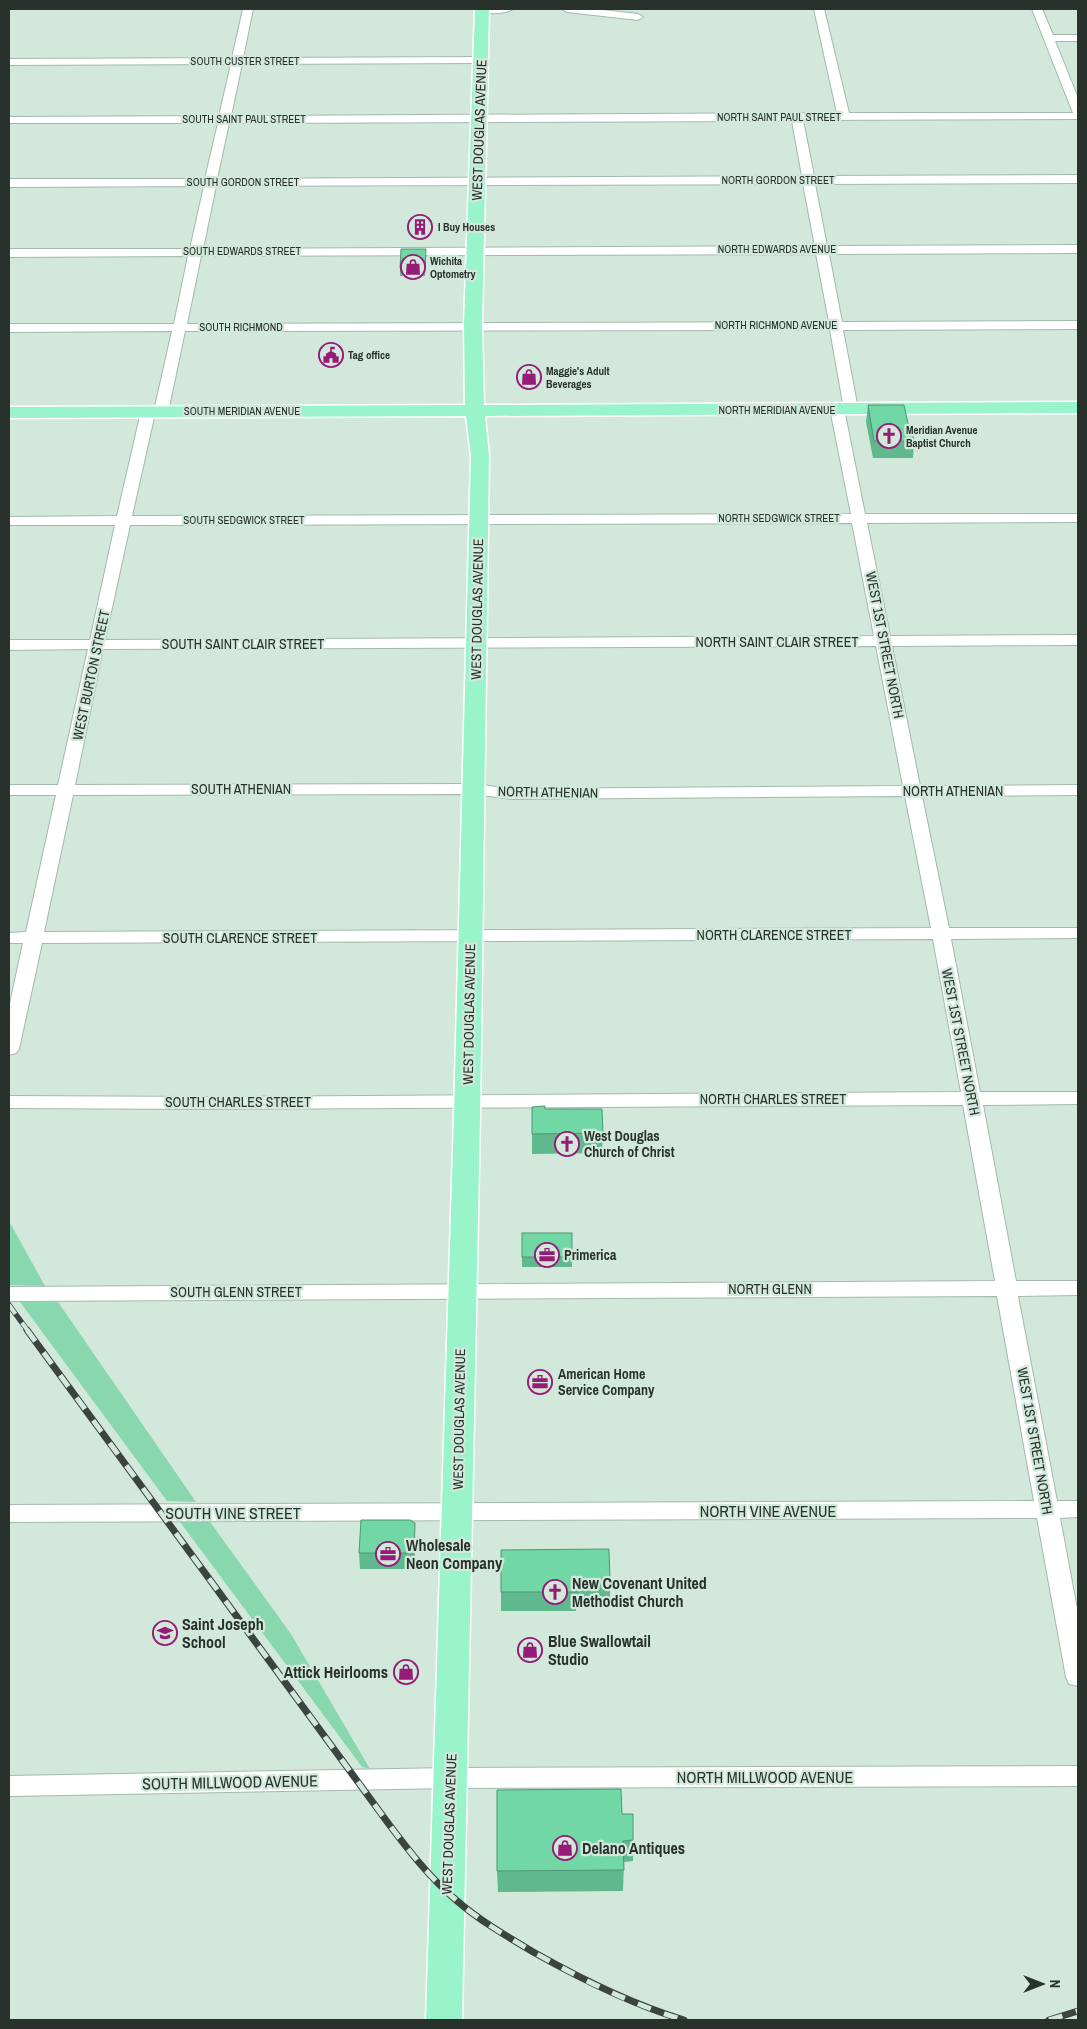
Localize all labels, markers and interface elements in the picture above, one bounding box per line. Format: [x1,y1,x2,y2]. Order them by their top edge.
street label: SOUTH CUSTER STREET [190,54,300,68]
street label: WEST DOUGLAS AVENUE [468,59,490,201]
street label: NORTH SAINT PAUL STREET [717,110,841,124]
street label: SOUTH SAINT PAUL STREET [182,112,306,126]
street label: NORTH GORDON STREET [721,173,835,187]
street label: SOUTH GORDON STREET [187,175,300,189]
building icon: I Buy Houses [407,214,433,240]
place label: I Buy Houses [438,220,495,234]
street label: NORTH EDWARDS AVENUE [718,242,836,256]
street label: SOUTH EDWARDS STREET [183,244,301,258]
shop icon: Wichita Optometry [400,254,426,280]
place label: Wichita Optometry [430,254,476,281]
street label: NORTH RICHMOND AVENUE [715,318,837,332]
street label: SOUTH RICHMOND [199,320,283,334]
public building icon: Tag office [318,342,344,368]
place label: Tag office [348,348,390,362]
shop icon: Maggie's Adult Beverages [516,364,542,390]
place label: Maggie's Adult Beverages [546,364,609,391]
street label: NORTH MERIDIAN AVENUE [719,403,835,417]
street label: SOUTH MERIDIAN AVENUE [184,404,300,418]
church icon: Meridian Avenue Baptist Church [876,423,902,449]
place label: Meridian Avenue Baptist Church [906,423,978,450]
street label: NORTH SEDGWICK STREET [718,511,840,525]
street label: SOUTH SEDGWICK STREET [183,513,305,527]
street label: WEST DOUGLAS AVENUE [467,538,487,680]
street label: WEST 1ST STREET NORTH [862,570,908,720]
street label: WEST BURTON STREET [68,608,114,742]
street label: NORTH SAINT CLAIR STREET [696,633,858,651]
street label: SOUTH SAINT CLAIR STREET [162,635,324,653]
street label: SOUTH ATHENIAN [191,780,291,798]
street label: NORTH ATHENIAN [498,782,598,802]
street label: NORTH ATHENIAN [903,782,1003,800]
street label: NORTH CLARENCE STREET [697,926,851,944]
street label: SOUTH CLARENCE STREET [163,929,317,947]
street label: WEST DOUGLAS AVENUE [459,943,479,1085]
street label: WEST 1ST STREET NORTH [938,967,984,1117]
street label: NORTH CHARLES STREET [700,1090,846,1108]
street label: SOUTH CHARLES STREET [165,1093,311,1111]
place label: West Douglas Church of Christ [584,1127,675,1161]
church icon: West Douglas Church of Christ [554,1131,580,1157]
office icon: Primerica [534,1242,560,1268]
place label: Primerica [564,1246,617,1264]
street label: NORTH GLENN [728,1280,812,1298]
street label: SOUTH GLENN STREET [170,1283,302,1301]
street label: WEST DOUGLAS AVENUE [449,1348,469,1490]
place label: American Home Service Company [558,1365,655,1399]
street label: WEST 1ST STREET NORTH [1013,1366,1057,1516]
office icon: American Home Service Company [527,1369,553,1395]
street label: NORTH VINE AVENUE [700,1500,836,1522]
street label: SOUTH VINE STREET [165,1502,301,1524]
place label: Wholesale Neon Company [406,1534,503,1574]
office icon: Wholesale Neon Company [375,1541,401,1567]
place label: New Covenant United Methodist Church [572,1572,707,1612]
church icon: New Covenant United Methodist Church [542,1579,568,1605]
place label: Saint Joseph School [182,1613,264,1653]
school or university icon: Saint Joseph School [152,1620,178,1646]
place label: Blue Swallowtail Studio [548,1630,651,1670]
shop icon: Blue Swallowtail Studio [517,1637,543,1663]
shop icon: Attick Heirlooms [393,1659,419,1685]
place label: Attick Heirlooms [284,1661,388,1683]
street label: WEST DOUGLAS AVENUE [438,1753,460,1895]
street label: NORTH MILLWOOD AVENUE [677,1766,853,1788]
street label: SOUTH MILLWOOD AVENUE [142,1769,318,1795]
shop icon: Delano Antiques [552,1835,578,1861]
place label: Delano Antiques [582,1837,685,1859]
north arrow [1017,1959,1067,2009]
text: N [1046,1980,1064,1988]

